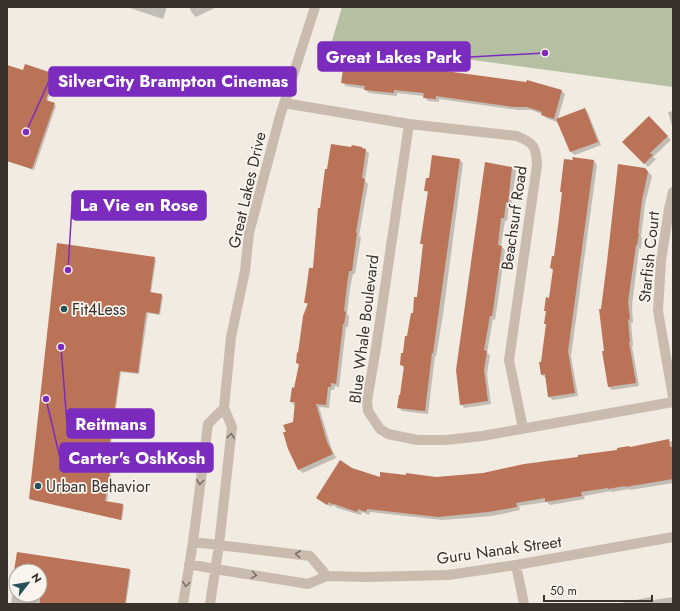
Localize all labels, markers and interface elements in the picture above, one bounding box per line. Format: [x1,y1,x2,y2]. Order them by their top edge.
callout: Great Lakes Park [318,42,470,71]
text: Great Lakes Park [326,45,462,69]
callout: SilverCity Brampton Cinemas [49,67,296,96]
text: SilverCity Brampton Cinemas [58,69,289,93]
street label: Great Lakes Drive [222,129,272,251]
street label: Beachsurf Road [495,164,533,272]
callout: La Vie en Rose [72,191,206,220]
text: La Vie en Rose [80,193,198,217]
street label: Starfish Court [633,210,665,304]
street label: Blue Whale Boulevard [343,253,385,405]
place label: Fit4Less [72,298,126,321]
marker: Fit4Less [59,304,69,314]
callout: Reitmans [67,409,154,438]
text: Reitmans [75,412,147,436]
one-way arrow [226,433,235,439]
callout: Carter's OshKosh [60,443,213,472]
text: Carter's OshKosh [69,446,205,470]
place label: Urban Behavior [46,475,151,498]
one-way arrow [196,478,205,485]
marker: Urban Behavior [33,481,43,491]
street label: Guru Nanak Street [435,530,563,570]
one-way arrow [295,550,301,559]
north arrow [8,563,48,603]
text: N [27,570,46,586]
one-way arrow [251,570,257,579]
scale bar [544,577,652,603]
one-way arrow [182,581,191,587]
text: 50 m [550,582,577,600]

